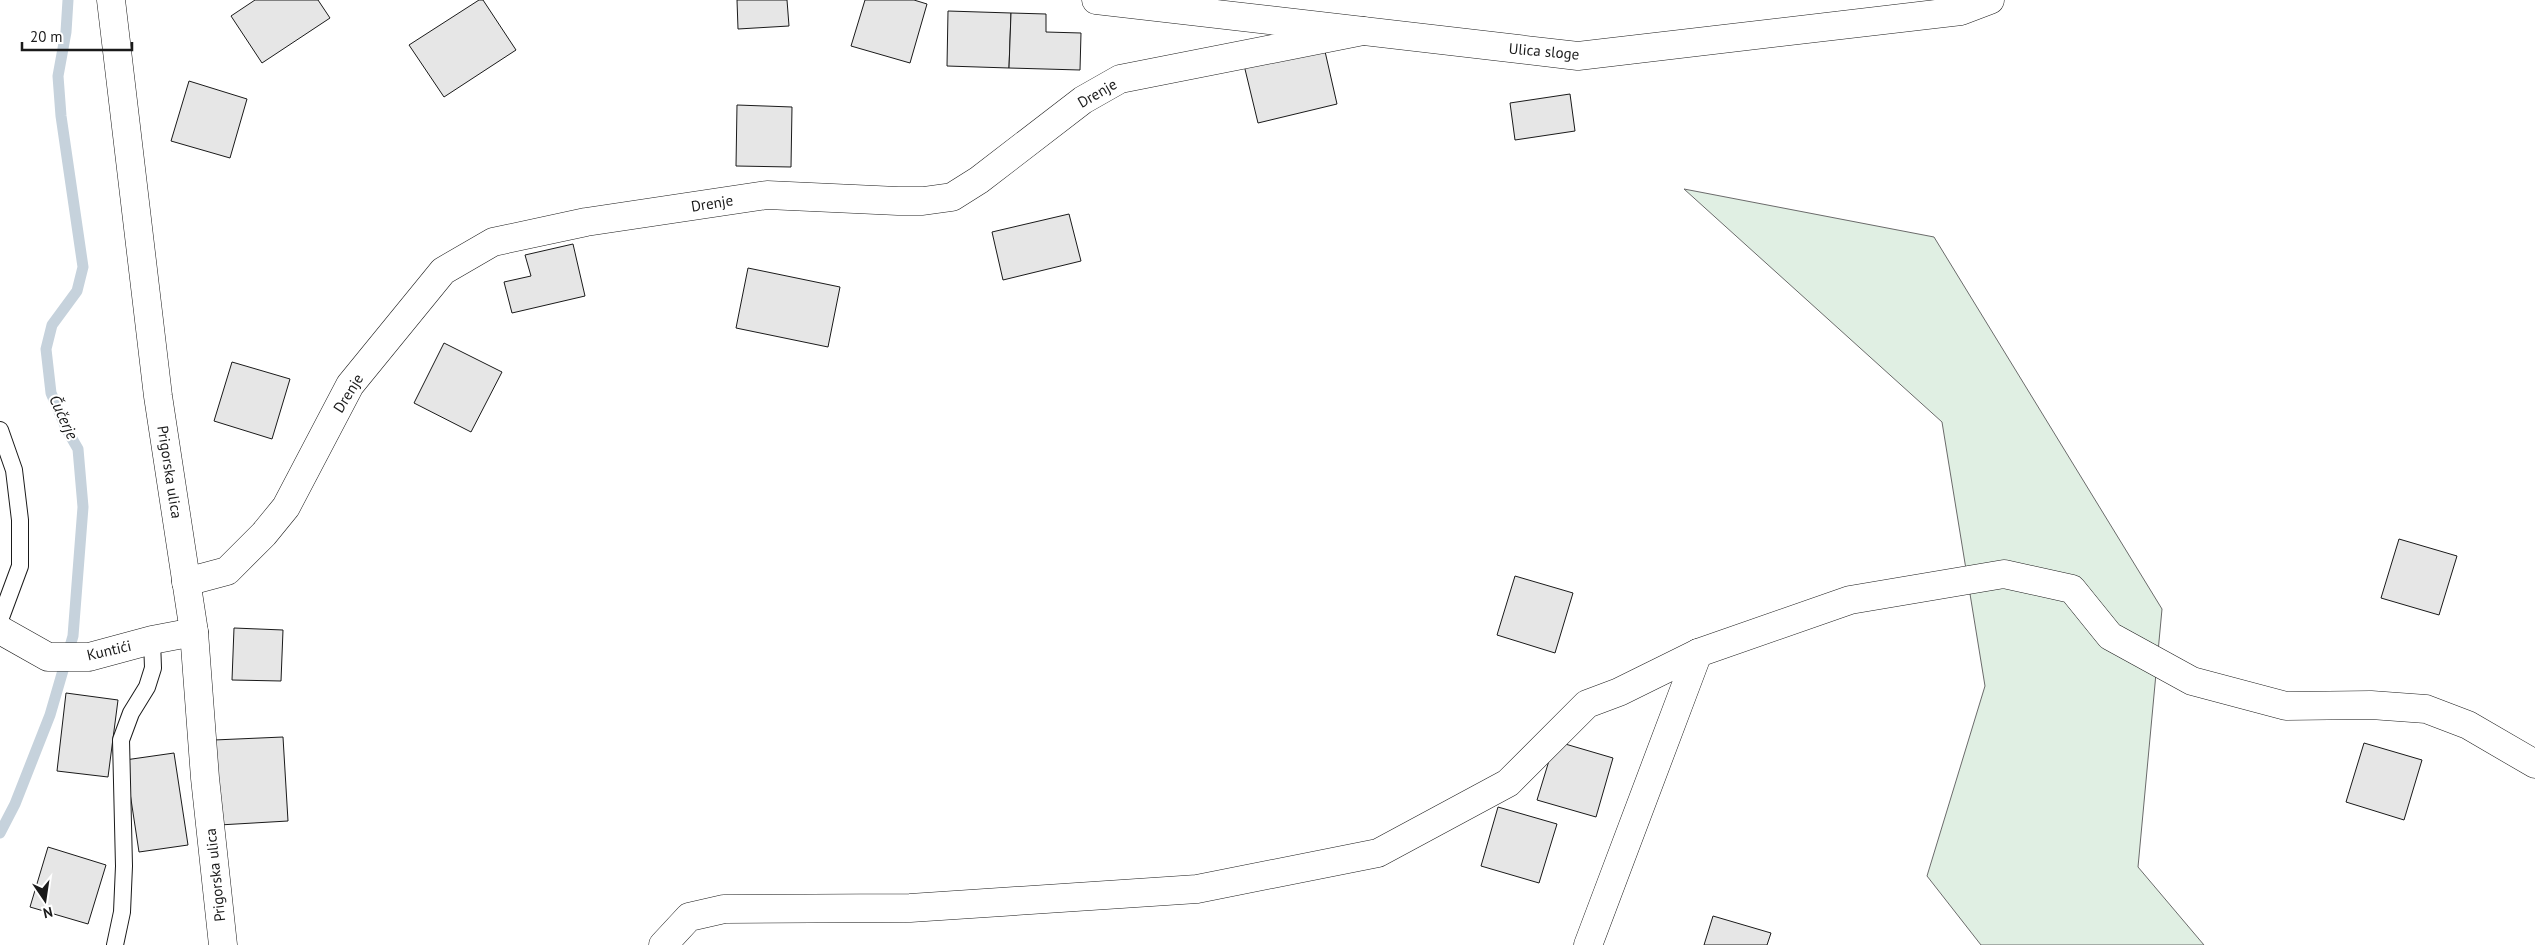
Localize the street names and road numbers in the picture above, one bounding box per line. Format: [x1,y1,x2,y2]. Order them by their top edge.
street label: Ulica sloge [1508,38,1580,64]
street label: Drenje [1074,74,1120,112]
street label: Drenje [690,190,734,216]
street label: Drenje [329,370,367,416]
street label: Prigorska ulica [153,424,187,520]
street label: Kuntići [85,636,133,664]
street label: Prigorska ulica [201,827,229,923]

